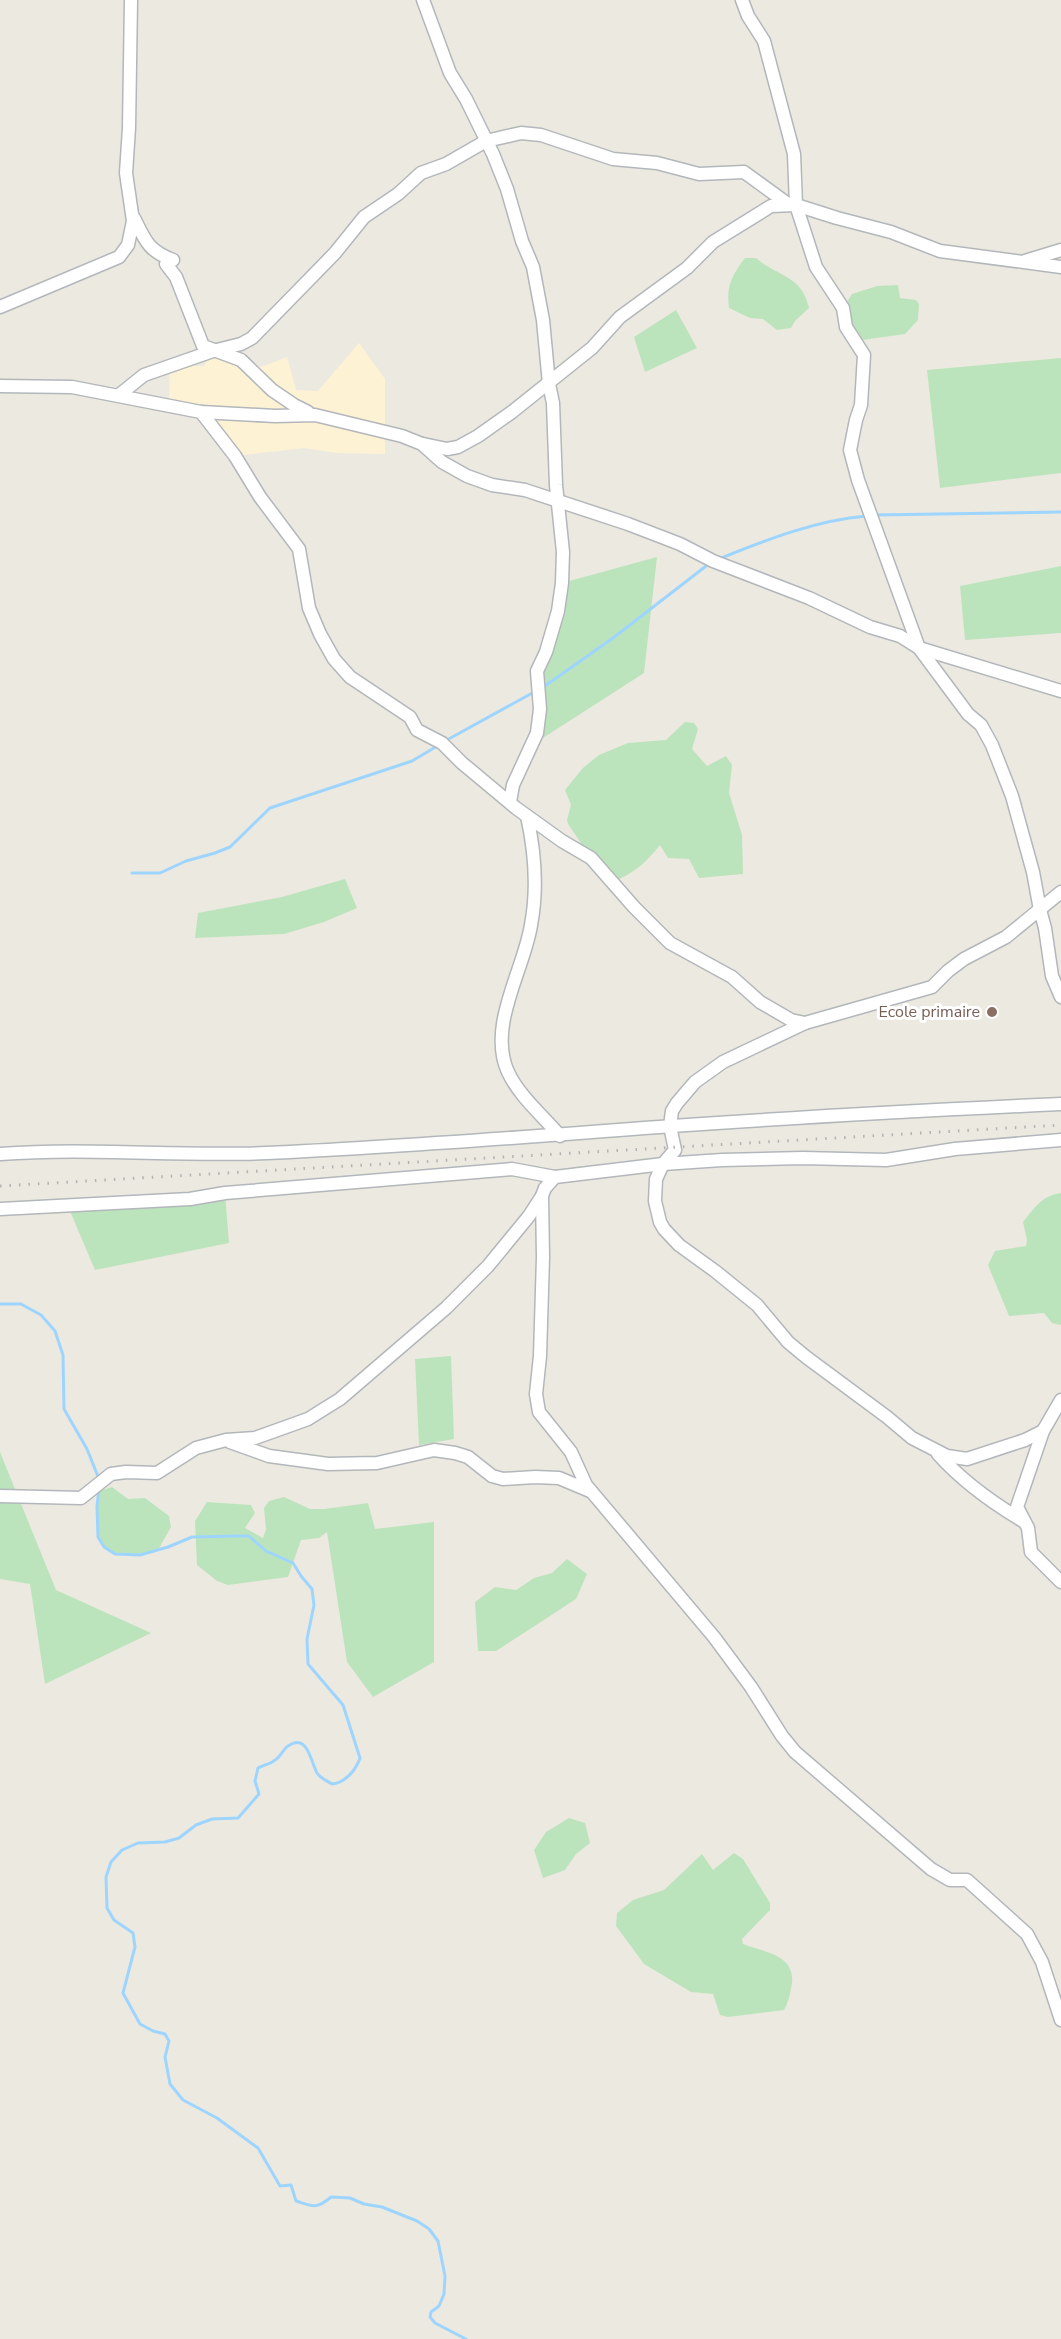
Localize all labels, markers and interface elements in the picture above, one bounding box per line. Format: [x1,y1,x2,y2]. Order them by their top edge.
place label: Ecole primaire [879,1001,980,1023]
marker: Ecole primaire [985,1005,999,1019]

